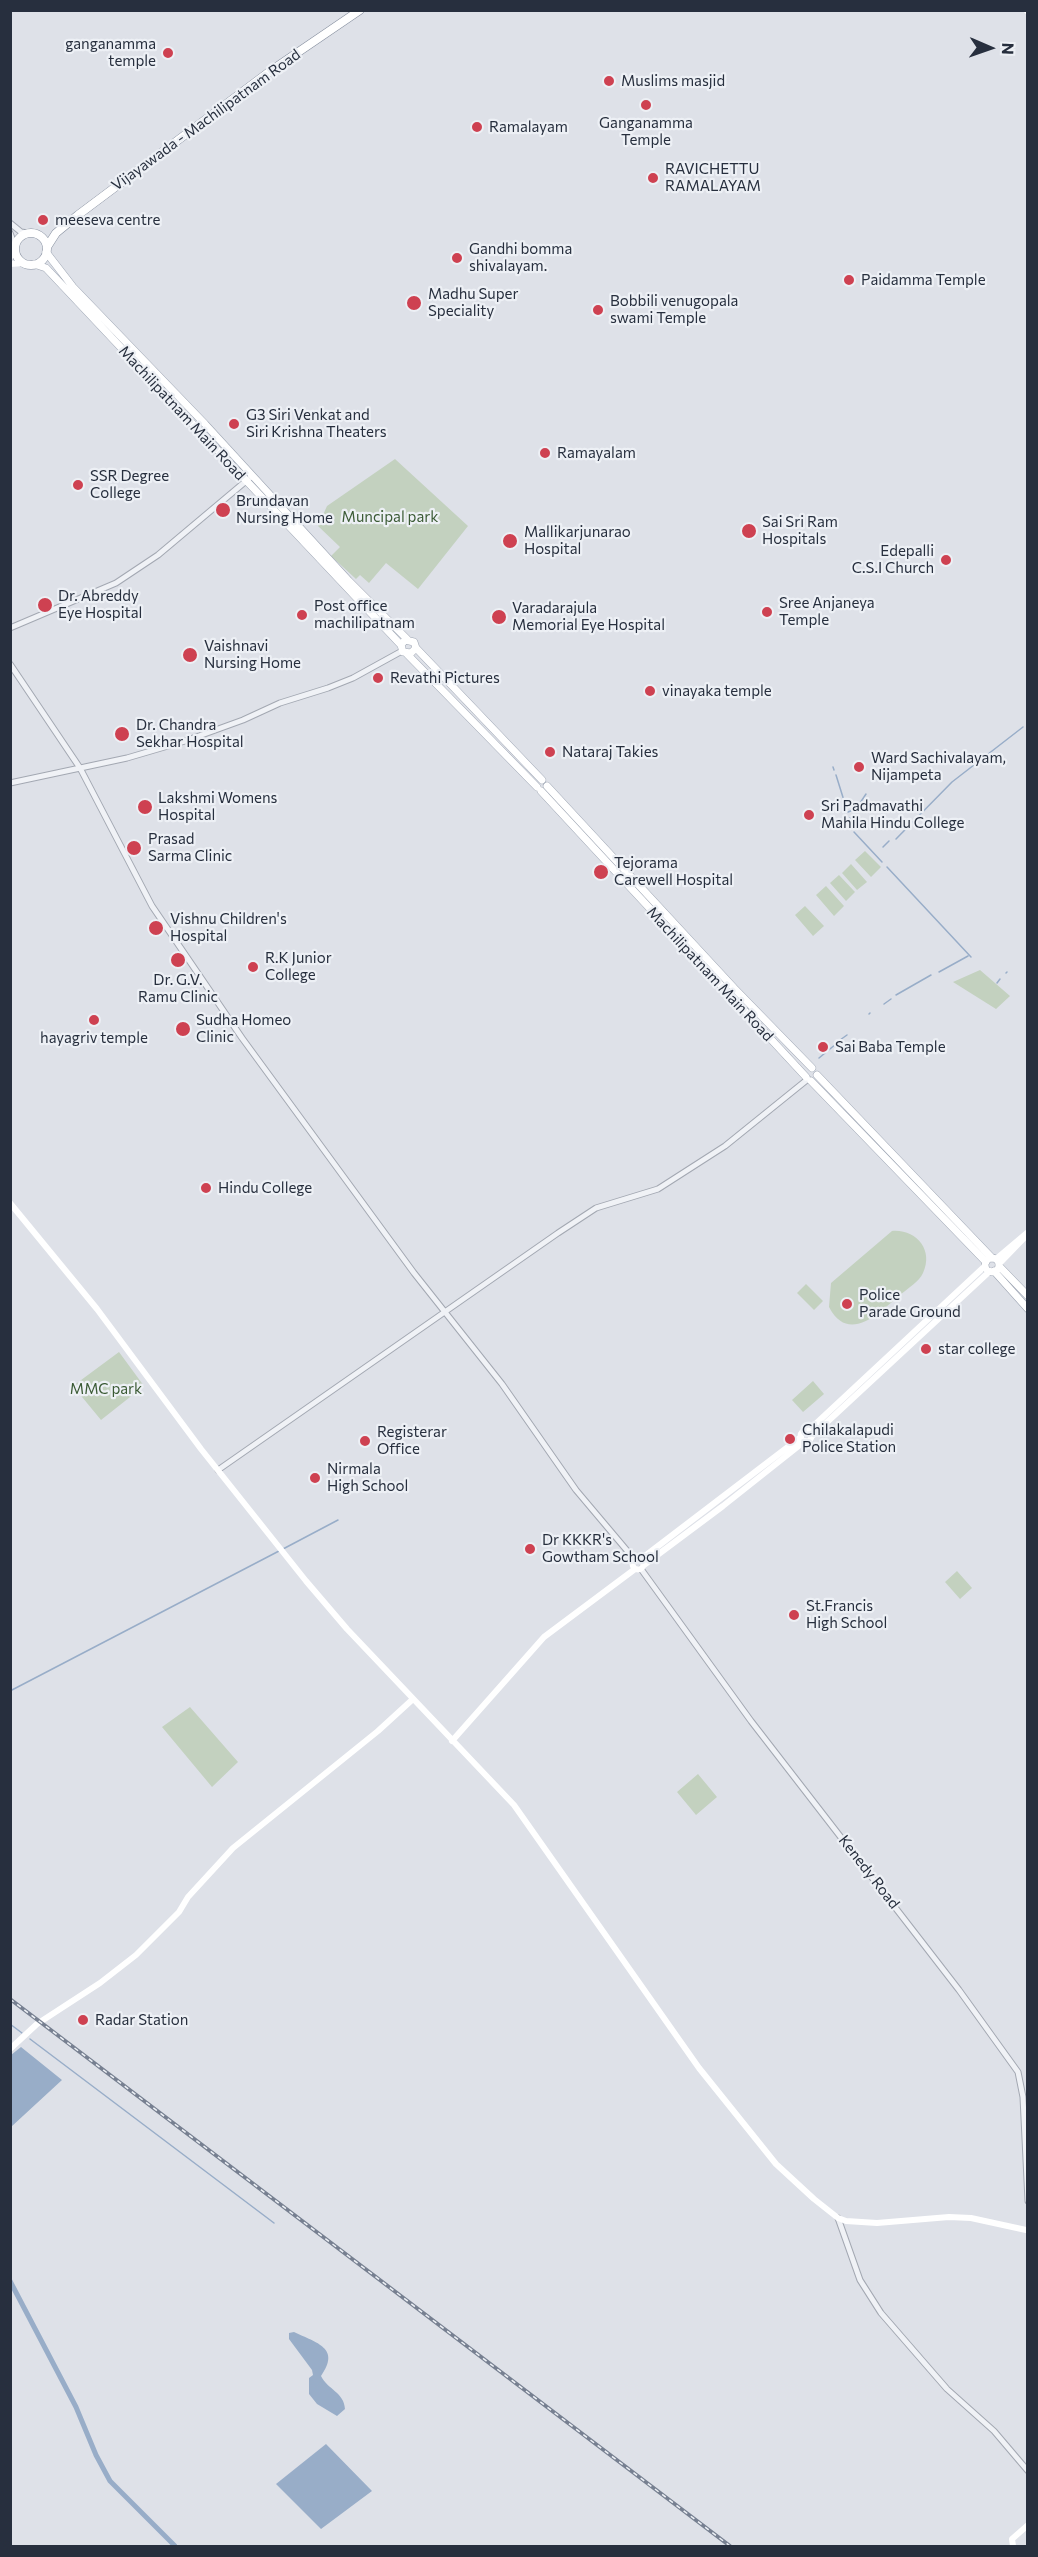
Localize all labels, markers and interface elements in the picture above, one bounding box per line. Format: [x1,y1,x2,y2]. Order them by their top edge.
north arrow [960,18,1020,78]
place label: ganganamma temple [65,35,156,70]
text: N [999,42,1018,55]
street label: Vijayawada - Machilipatnam Road [108,45,304,195]
marker: ganganamma temple [161,46,175,60]
place label: Muslims masjid [621,72,725,90]
marker: Muslims masjid [602,74,616,88]
marker: Ganganamma Temple [639,98,653,112]
place label: Ganganamma Temple [599,114,693,149]
place label: Ramalayam [489,118,568,136]
marker: Ramalayam [470,120,484,134]
place label: RAVICHETTU RAMALAYAM [665,160,761,195]
marker: RAVICHETTU RAMALAYAM [646,171,660,185]
place label: meeseva centre [55,211,160,229]
marker: meeseva centre [36,213,50,227]
place label: Gandhi bomma shivalayam. [469,240,572,275]
marker: Gandhi bomma shivalayam. [450,251,464,265]
place label: Paidamma Temple [861,271,986,289]
marker: Paidamma Temple [842,273,856,287]
place label: Madhu Super Speciality [428,285,519,320]
place label: Bobbili venugopala swami Temple [610,292,738,327]
marker: Madhu Super Speciality [405,294,423,312]
marker: Bobbili venugopala swami Temple [591,303,605,317]
street label: Machilipatnam Main Road [115,342,249,484]
place label: G3 Siri Venkat and Siri Krishna Theaters [246,406,386,441]
marker: G3 Siri Venkat and Siri Krishna Theaters [227,417,241,431]
place label: Ramayalam [557,444,636,462]
marker: Ramayalam [538,446,552,460]
place label: SSR Degree College [90,467,169,502]
marker: SSR Degree College [71,478,85,492]
place label: Brundavan Nursing Home [236,492,333,527]
marker: Brundavan Nursing Home [214,501,232,519]
park label: Muncipal park [342,508,438,526]
place label: Sai Sri Ram Hospitals [762,513,838,548]
marker: Sai Sri Ram Hospitals [740,522,758,540]
place label: Mallikarjunarao Hospital [524,523,631,558]
marker: Mallikarjunarao Hospital [501,532,519,550]
place label: Edepalli C.S.I Church [852,542,934,577]
marker: Edepalli C.S.I Church [939,553,953,567]
place label: Dr. Abreddy Eye Hospital [58,587,142,622]
place label: Sree Anjaneya Temple [779,594,875,629]
marker: Dr. Abreddy Eye Hospital [36,596,54,614]
place label: Post office machilipatnam [314,597,415,632]
place label: Varadarajula Memorial Eye Hospital [512,599,665,634]
marker: Sree Anjaneya Temple [760,605,774,619]
marker: Post office machilipatnam [295,608,309,622]
marker: Varadarajula Memorial Eye Hospital [490,608,508,626]
place label: Vaishnavi Nursing Home [204,637,301,672]
marker: Vaishnavi Nursing Home [181,646,199,664]
place label: Revathi Pictures [390,669,500,687]
marker: Revathi Pictures [371,671,385,685]
place label: vinayaka temple [662,682,772,700]
marker: vinayaka temple [643,684,657,698]
place label: Dr. Chandra Sekhar Hospital [136,716,244,751]
marker: Dr. Chandra Sekhar Hospital [113,725,131,743]
place label: Nataraj Takies [562,743,658,761]
marker: Nataraj Takies [543,745,557,759]
place label: Ward Sachivalayam, Nijampeta [871,749,1006,784]
marker: Ward Sachivalayam, Nijampeta [852,760,866,774]
place label: Lakshmi Womens Hospital [158,789,277,824]
place label: Sri Padmavathi Mahila Hindu College [821,797,964,832]
marker: Lakshmi Womens Hospital [136,798,154,816]
marker: Sri Padmavathi Mahila Hindu College [802,808,816,822]
place label: Prasad Sarma Clinic [148,830,232,865]
marker: Prasad Sarma Clinic [125,839,143,857]
place label: Tejorama Carewell Hospital [614,854,733,889]
marker: Tejorama Carewell Hospital [592,863,610,881]
street label: Machilipatnam Main Road [643,903,777,1045]
place label: Vishnu Children's Hospital [170,910,287,945]
marker: Vishnu Children's Hospital [147,919,165,937]
place label: R.K Junior College [265,949,332,984]
marker: Dr. G.V. Ramu Clinic [169,951,187,969]
marker: R.K Junior College [246,960,260,974]
place label: Dr. G.V. Ramu Clinic [138,971,218,1006]
place label: Sudha Homeo Clinic [196,1011,291,1046]
marker: hayagriv temple [87,1013,101,1027]
marker: Sudha Homeo Clinic [174,1020,192,1038]
place label: hayagriv temple [40,1029,148,1047]
place label: Sai Baba Temple [835,1038,946,1056]
marker: Sai Baba Temple [816,1040,830,1054]
place label: Hindu College [218,1179,312,1197]
marker: Hindu College [199,1181,213,1195]
place label: Police Parade Ground [859,1286,961,1321]
marker: Police Parade Ground [840,1297,854,1311]
place label: star college [938,1340,1015,1358]
marker: star college [919,1342,933,1356]
park label: MMC park [70,1380,142,1398]
place label: Chilakalapudi Police Station [802,1421,896,1456]
place label: Registerar Office [377,1423,447,1458]
marker: Chilakalapudi Police Station [783,1432,797,1446]
marker: Registerar Office [358,1434,372,1448]
place label: Nirmala High School [327,1460,408,1495]
marker: Nirmala High School [308,1471,322,1485]
place label: Dr KKKR's Gowtham School [542,1531,659,1566]
marker: Dr KKKR's Gowtham School [523,1542,537,1556]
place label: St.Francis High School [806,1597,887,1632]
marker: St.Francis High School [787,1608,801,1622]
street label: Kenedy Road [835,1832,903,1912]
place label: Radar Station [95,2011,188,2029]
marker: Radar Station [76,2013,90,2027]

